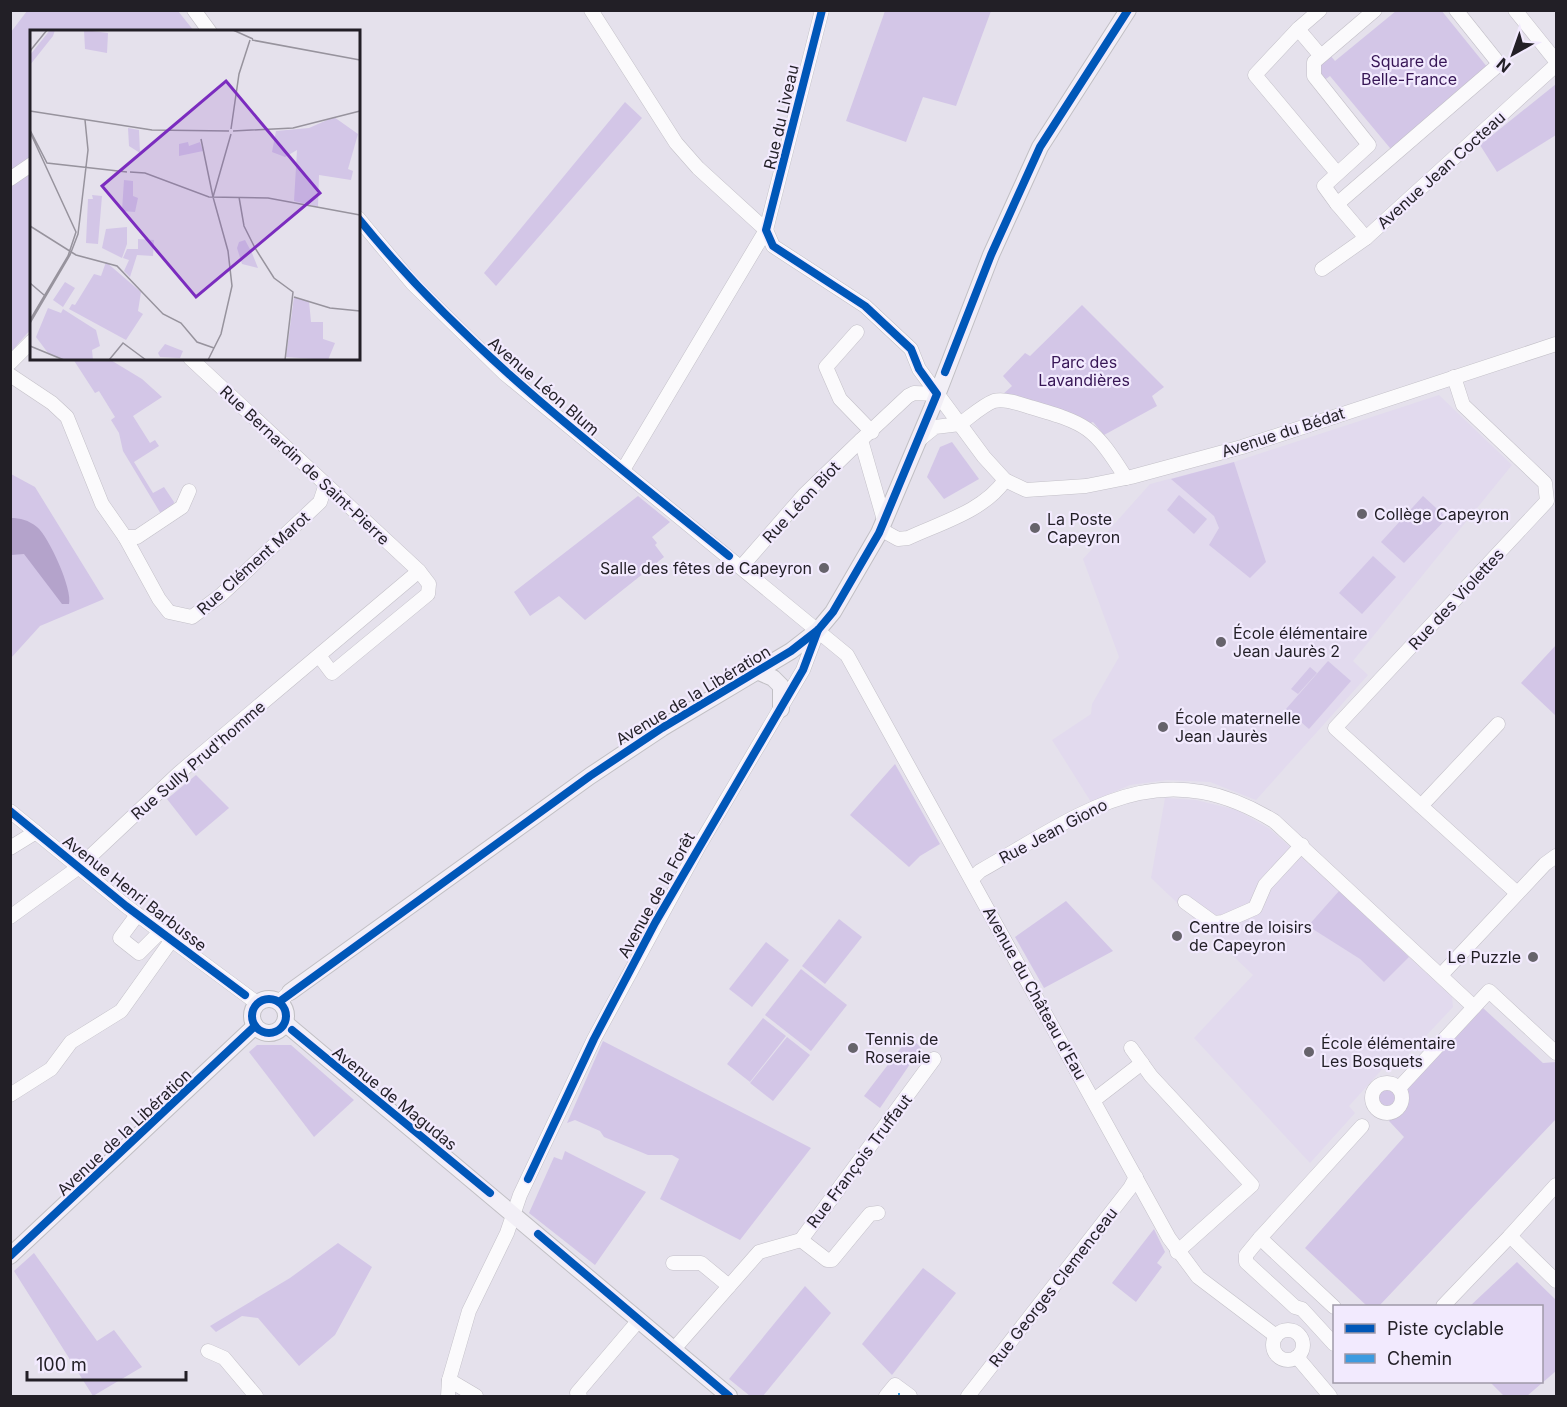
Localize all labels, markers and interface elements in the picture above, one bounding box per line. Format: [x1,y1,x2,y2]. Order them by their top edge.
north arrow [1483,24,1543,84]
inset map [30,30,360,360]
park label: Square de Belle-France [1361,51,1457,89]
text: N [1492,54,1514,77]
street label: Rue du Liveau [759,63,803,171]
street label: Avenue Jean Cocteau [1373,107,1509,233]
street label: Avenue Léon Blum [484,332,604,440]
park label: Parc des Lavandières [1038,352,1130,390]
street label: Rue Bernardin de Saint-Pierre [216,381,394,549]
street label: Avenue du Bédat [1219,403,1347,461]
street label: Rue Léon Biot [758,457,844,547]
place label: Collège Capeyron [1374,504,1509,524]
street label: Rue Clément Marot [192,507,314,619]
marker: Collège Capeyron [1355,507,1369,521]
place label: La Poste Capeyron [1047,509,1120,547]
marker: La Poste Capeyron [1028,521,1042,535]
street label: Rue des Violettes [1404,544,1508,654]
place label: Salle des fêtes de Capeyron [600,558,812,578]
marker: Salle des fêtes de Capeyron [817,561,831,575]
place label: École élémentaire Jean Jaurès 2 [1233,623,1368,661]
marker: École élémentaire Jean Jaurès 2 [1214,635,1228,649]
street label: Avenue de la Libération [612,641,774,749]
street label: Rue Sully Prud'homme [127,696,269,824]
place label: École maternelle Jean Jaurès [1175,708,1301,746]
marker: École maternelle Jean Jaurès [1156,720,1170,734]
street label: Rue Jean Giono [996,794,1110,868]
street label: Avenue de la Forêt [613,829,699,961]
street label: Avenue Henri Barbusse [59,831,211,955]
street label: Avenue du Château d'Eau [979,903,1091,1083]
place label: Centre de loisirs de Capeyron [1189,917,1312,955]
marker: Centre de loisirs de Capeyron [1170,929,1184,943]
place label: Le Puzzle [1448,947,1521,967]
marker: Le Puzzle [1526,950,1540,964]
place label: Tennis de Roseraie [865,1029,938,1067]
place label: École élémentaire Les Bosquets [1321,1033,1456,1071]
marker: Tennis de Roseraie [846,1041,860,1055]
street label: Avenue de Magudas [329,1042,461,1154]
marker: École élémentaire Les Bosquets [1302,1045,1316,1059]
street label: Avenue de la Libération [52,1064,196,1200]
street label: Rue François Truffaut [802,1090,916,1232]
street label: Rue Georges Clemenceau [984,1203,1122,1371]
legend [1333,1305,1543,1383]
text: Piste cyclable [1387,1318,1504,1339]
scale bar [27,1344,186,1382]
text: Chemin [1387,1348,1452,1369]
text: 100 m [36,1354,87,1375]

